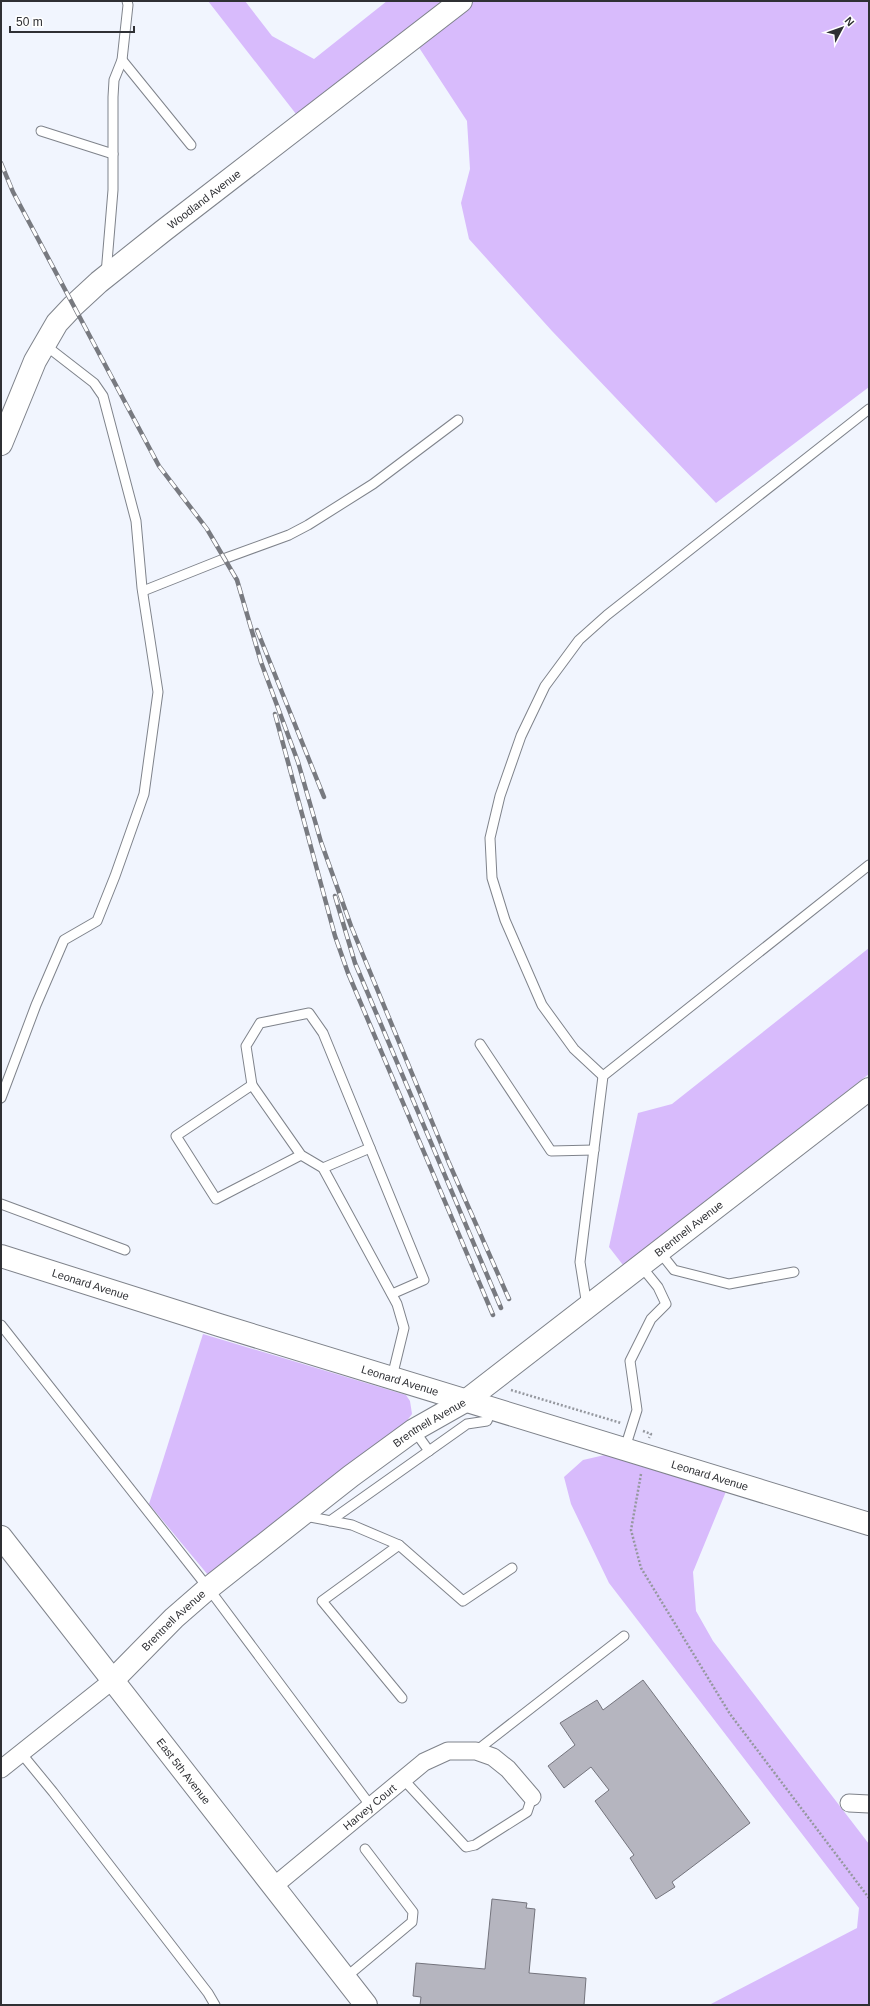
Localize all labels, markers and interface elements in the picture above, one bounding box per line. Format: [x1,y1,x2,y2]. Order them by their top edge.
scale bar [10,8,134,34]
north arrow [822,8,862,48]
text: 50 m [16,15,43,29]
text: N [842,15,857,28]
street label: Woodland Avenue [165,167,243,231]
street label: Brentnell Avenue [652,1198,725,1259]
street label: Leonard Avenue [51,1267,131,1302]
street label: Leonard Avenue [360,1363,440,1398]
street label: Brentnell Avenue [391,1396,468,1449]
street label: Leonard Avenue [670,1458,750,1493]
street label: Brentnell Avenue [139,1587,208,1653]
street label: East 5th Avenue [154,1736,213,1806]
street label: Harvey Court [341,1782,398,1832]

